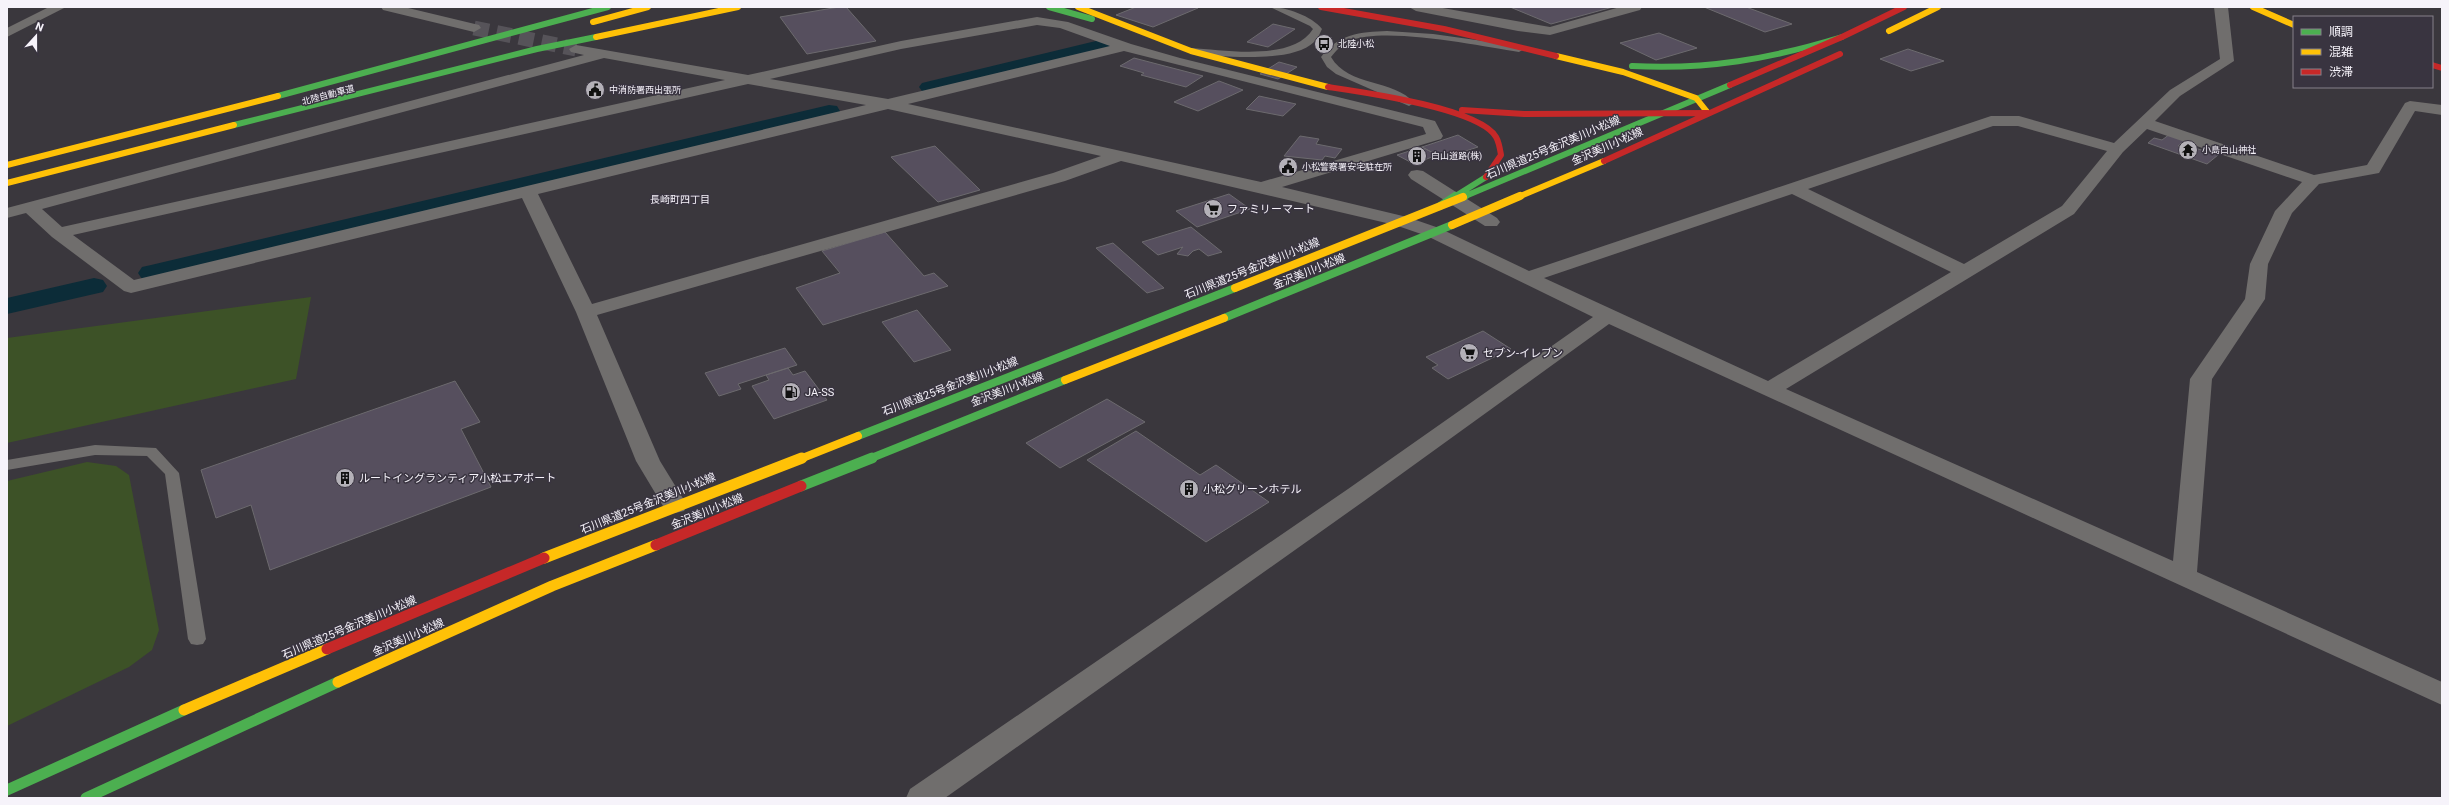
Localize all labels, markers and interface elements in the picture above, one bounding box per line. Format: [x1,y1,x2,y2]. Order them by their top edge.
north arrow [16,16,56,56]
legend [2293,16,2433,88]
text: N [33,20,46,35]
text: 順調 [2329,25,2353,39]
bus stop icon: 北陸小松 [1313,33,1335,55]
place label: 北陸小松 [1338,39,1374,49]
text: 混雑 [2329,45,2353,59]
text: 渋滞 [2329,65,2353,79]
public building icon: 中消防署西出張所 [584,79,606,101]
street label: 北陸自動車道 [301,83,355,107]
place label: 中消防署西出張所 [609,85,681,95]
street label: 石川県道25号金沢美川小松線 [1484,113,1622,182]
street label: 金沢美川小松線 [1569,125,1645,168]
temple icon: 小島白山神社 [2177,139,2199,161]
building icon: 白山道路(株) [1406,145,1428,167]
place label: 小島白山神社 [2202,145,2256,155]
place label: 白山道路(株) [1431,151,1482,162]
public building icon: 小松警察署安宅駐在所 [1277,156,1299,178]
place label: 小松警察署安宅駐在所 [1302,162,1392,172]
district label: 長崎町四丁目 [650,194,710,205]
supermarket icon: ファミリーマート [1202,198,1224,220]
place label: ファミリーマート [1227,203,1315,216]
street label: 石川県道25号金沢美川小松線 [1183,235,1321,301]
street label: 金沢美川小松線 [1271,250,1347,292]
supermarket icon: セブン-イレブン [1458,342,1480,364]
place label: セブン-イレブン [1483,347,1563,360]
street label: 石川県道25号金沢美川小松線 [880,354,1020,418]
street label: 金沢美川小松線 [969,369,1045,409]
fuel station icon: JA-SS [780,381,802,403]
place label: JA-SS [805,386,835,399]
building icon: ルートイングランティア小松エアポート [334,467,356,489]
street label: 石川県道25号金沢美川小松線 [579,470,717,536]
place label: ルートイングランティア小松エアポート [359,472,556,485]
building icon: 小松グリーンホテル [1178,478,1200,500]
place label: 小松グリーンホテル [1203,483,1301,496]
street label: 金沢美川小松線 [669,490,745,532]
street label: 石川県道25号金沢美川小松線 [280,593,418,661]
street label: 金沢美川小松線 [370,615,446,659]

